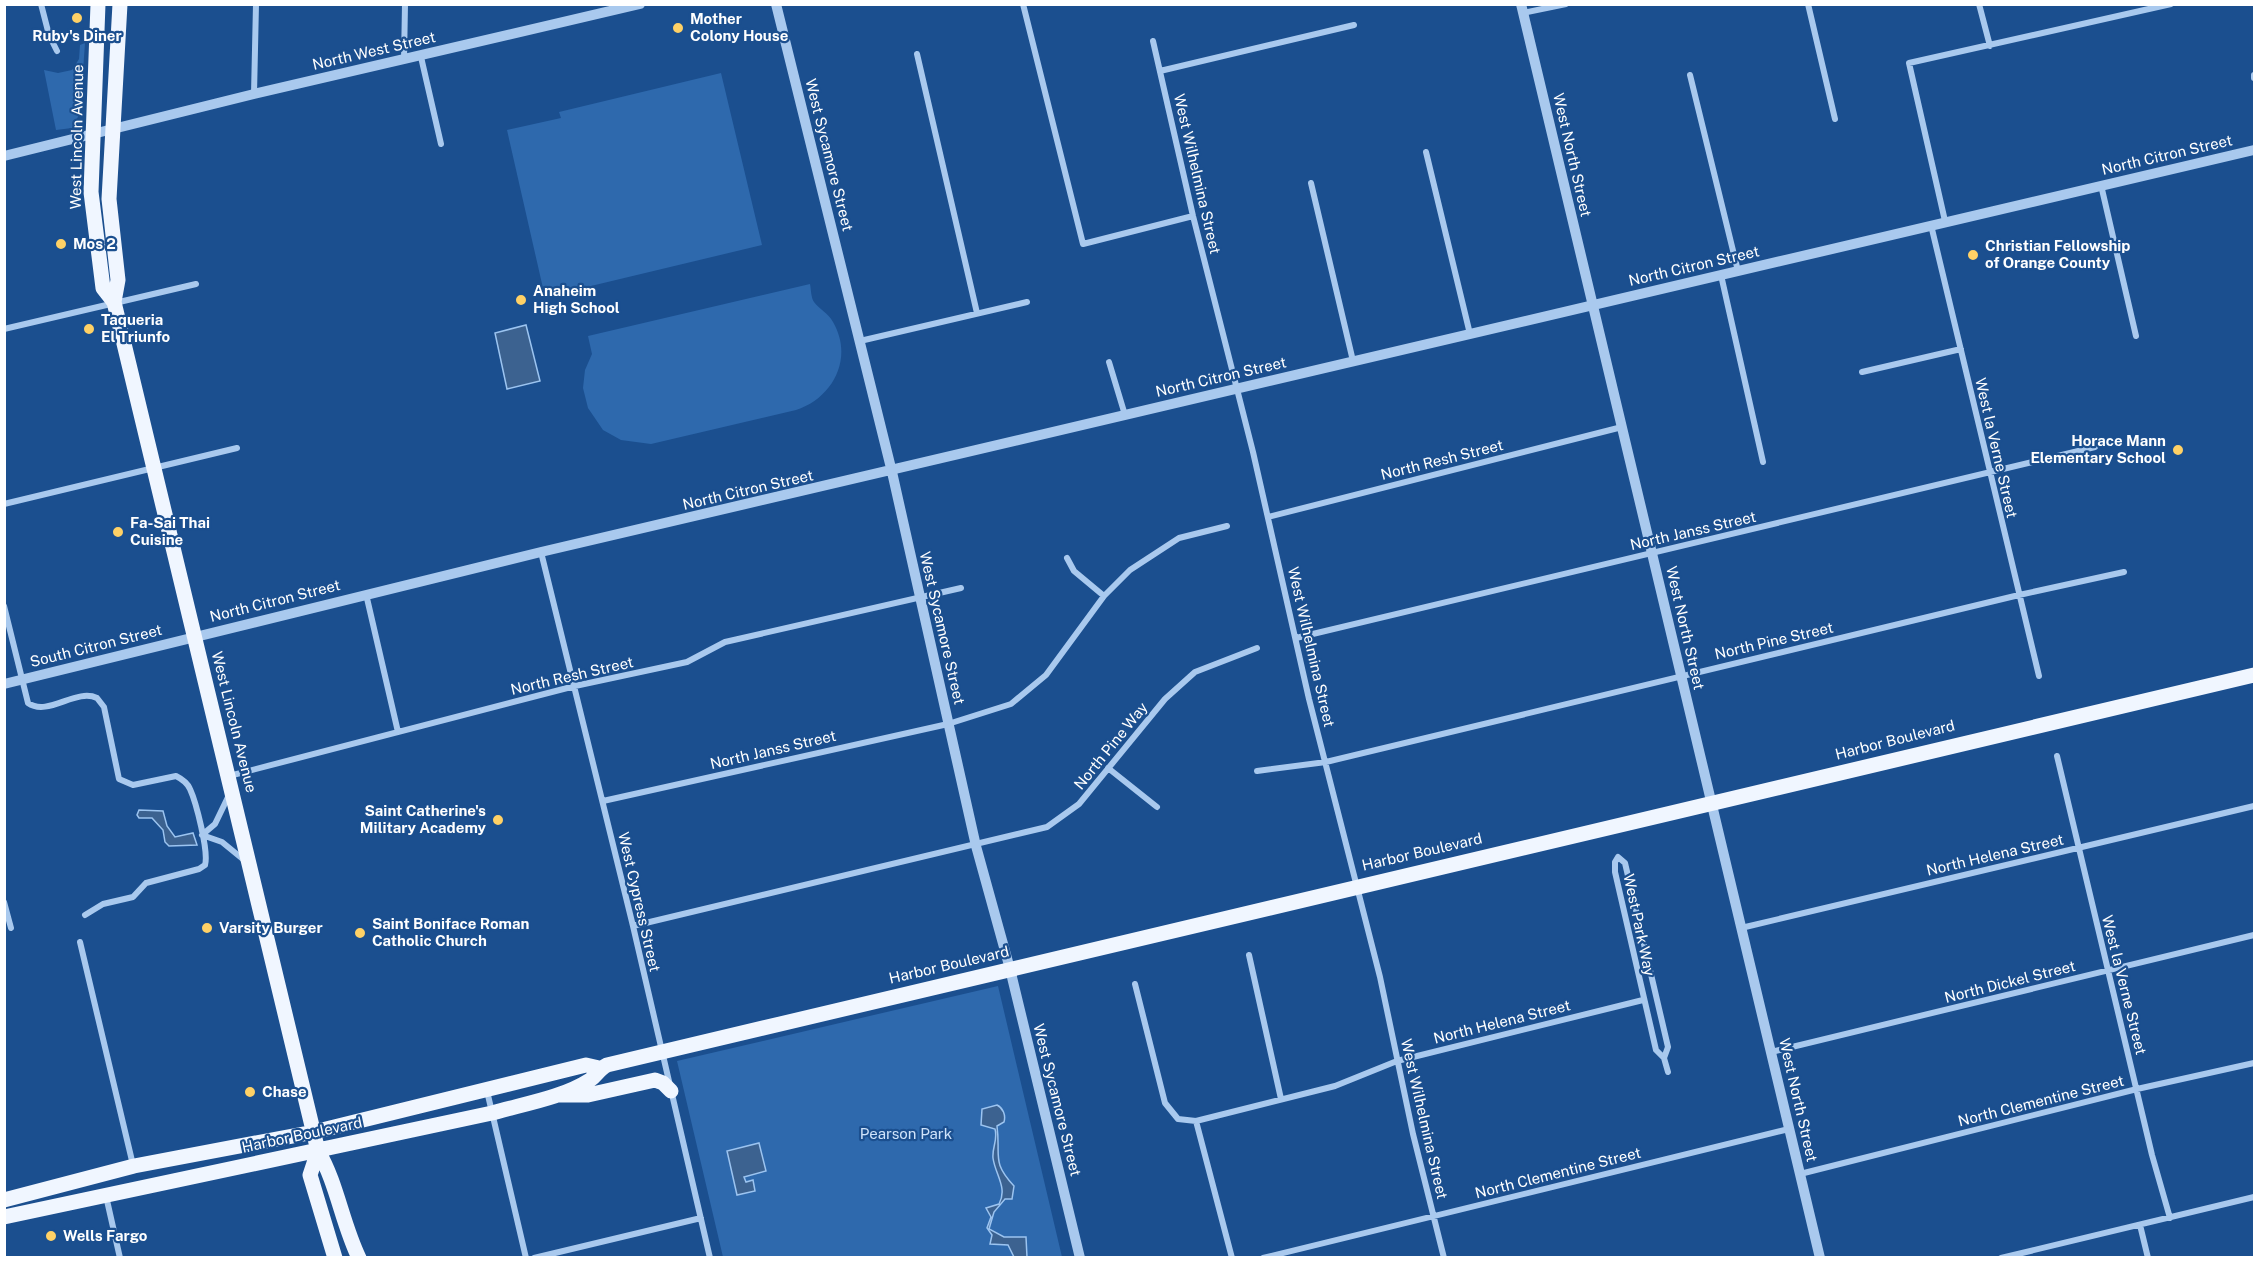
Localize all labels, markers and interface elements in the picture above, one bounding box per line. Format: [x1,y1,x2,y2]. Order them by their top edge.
place label: Mother Colony House [690,10,788,44]
marker: Ruby's Diner [70,11,84,25]
marker: Mother Colony House [671,21,685,35]
place label: Ruby's Diner [32,27,122,44]
street label: North West Street [311,28,437,73]
street label: West Lincoln Avenue [67,64,86,210]
street label: West Sycamore Street [802,77,857,233]
street label: West North Street [1550,91,1595,218]
street label: West Wilhelmina Street [1171,92,1224,256]
street label: North Citron Street [2100,131,2234,178]
place label: Mos 2 [73,235,116,252]
marker: Mos 2 [54,237,68,251]
place label: Christian Fellowship of Orange County [1985,237,2130,271]
street label: North Citron Street [1627,242,1761,289]
marker: Christian Fellowship of Orange County [1966,248,1980,262]
place label: Anaheim High School [533,282,620,316]
marker: Anaheim High School [514,293,528,307]
place label: Taqueria El Triunfo [101,311,171,345]
marker: Taqueria El Triunfo [82,322,96,336]
street label: North Citron Street [1154,353,1288,400]
street label: West la Verne Street [1972,376,2021,520]
place label: Horace Mann Elementary School [2030,432,2166,466]
street label: North Resh Street [1379,436,1505,483]
marker: Horace Mann Elementary School [2171,443,2185,457]
street label: North Citron Street [681,466,815,513]
street label: North Janss Street [1628,508,1758,553]
place label: Fa-Sai Thai Cuisine [130,514,210,548]
marker: Fa-Sai Thai Cuisine [111,525,125,539]
street label: West Sycamore Street [917,550,968,706]
street label: West North Street [1663,564,1708,691]
street label: West Wilhelmina Street [1285,565,1338,729]
street label: North Citron Street [208,576,342,625]
street label: North Pine Street [1713,619,1835,662]
street label: South Citron Street [28,621,164,670]
street label: West Lincoln Avenue [209,649,260,794]
street label: North Resh Street [509,653,635,698]
street label: North Pine Way [1070,699,1151,793]
street label: Harbor Boulevard [1833,716,1957,763]
street label: North Janss Street [708,727,838,772]
place label: Saint Catherine's Military Academy [360,802,487,836]
marker: Saint Catherine's Military Academy [491,813,505,827]
street label: Harbor Boulevard [1360,829,1484,874]
street label: West Cypress Street [615,830,664,974]
street label: North Helena Street [1925,830,2065,879]
street label: West Park Way [1620,872,1659,978]
street label: West la Verne Street [2099,913,2150,1057]
place label: Saint Boniface Roman Catholic Church [372,915,529,949]
place label: Varsity Burger [219,919,323,936]
marker: Varsity Burger [200,921,214,935]
marker: Saint Boniface Roman Catholic Church [353,926,367,940]
street label: Harbor Boulevard [887,942,1011,987]
street label: North Dickel Street [1943,957,2077,1006]
street label: North Helena Street [1432,996,1572,1047]
street label: West Sycamore Street [1030,1022,1085,1178]
street label: West North Street [1776,1036,1821,1163]
street label: West Wilhelmina Street [1398,1037,1451,1201]
street label: North Clementine Street [1956,1072,2126,1129]
place label: Chase [262,1083,307,1100]
marker: Chase [243,1085,257,1099]
street label: Harbor Boulevard [240,1113,364,1156]
park label: Pearson Park [860,1125,952,1142]
street label: North Clementine Street [1473,1144,1643,1201]
place label: Wells Fargo [63,1227,148,1244]
marker: Wells Fargo [44,1229,58,1243]

